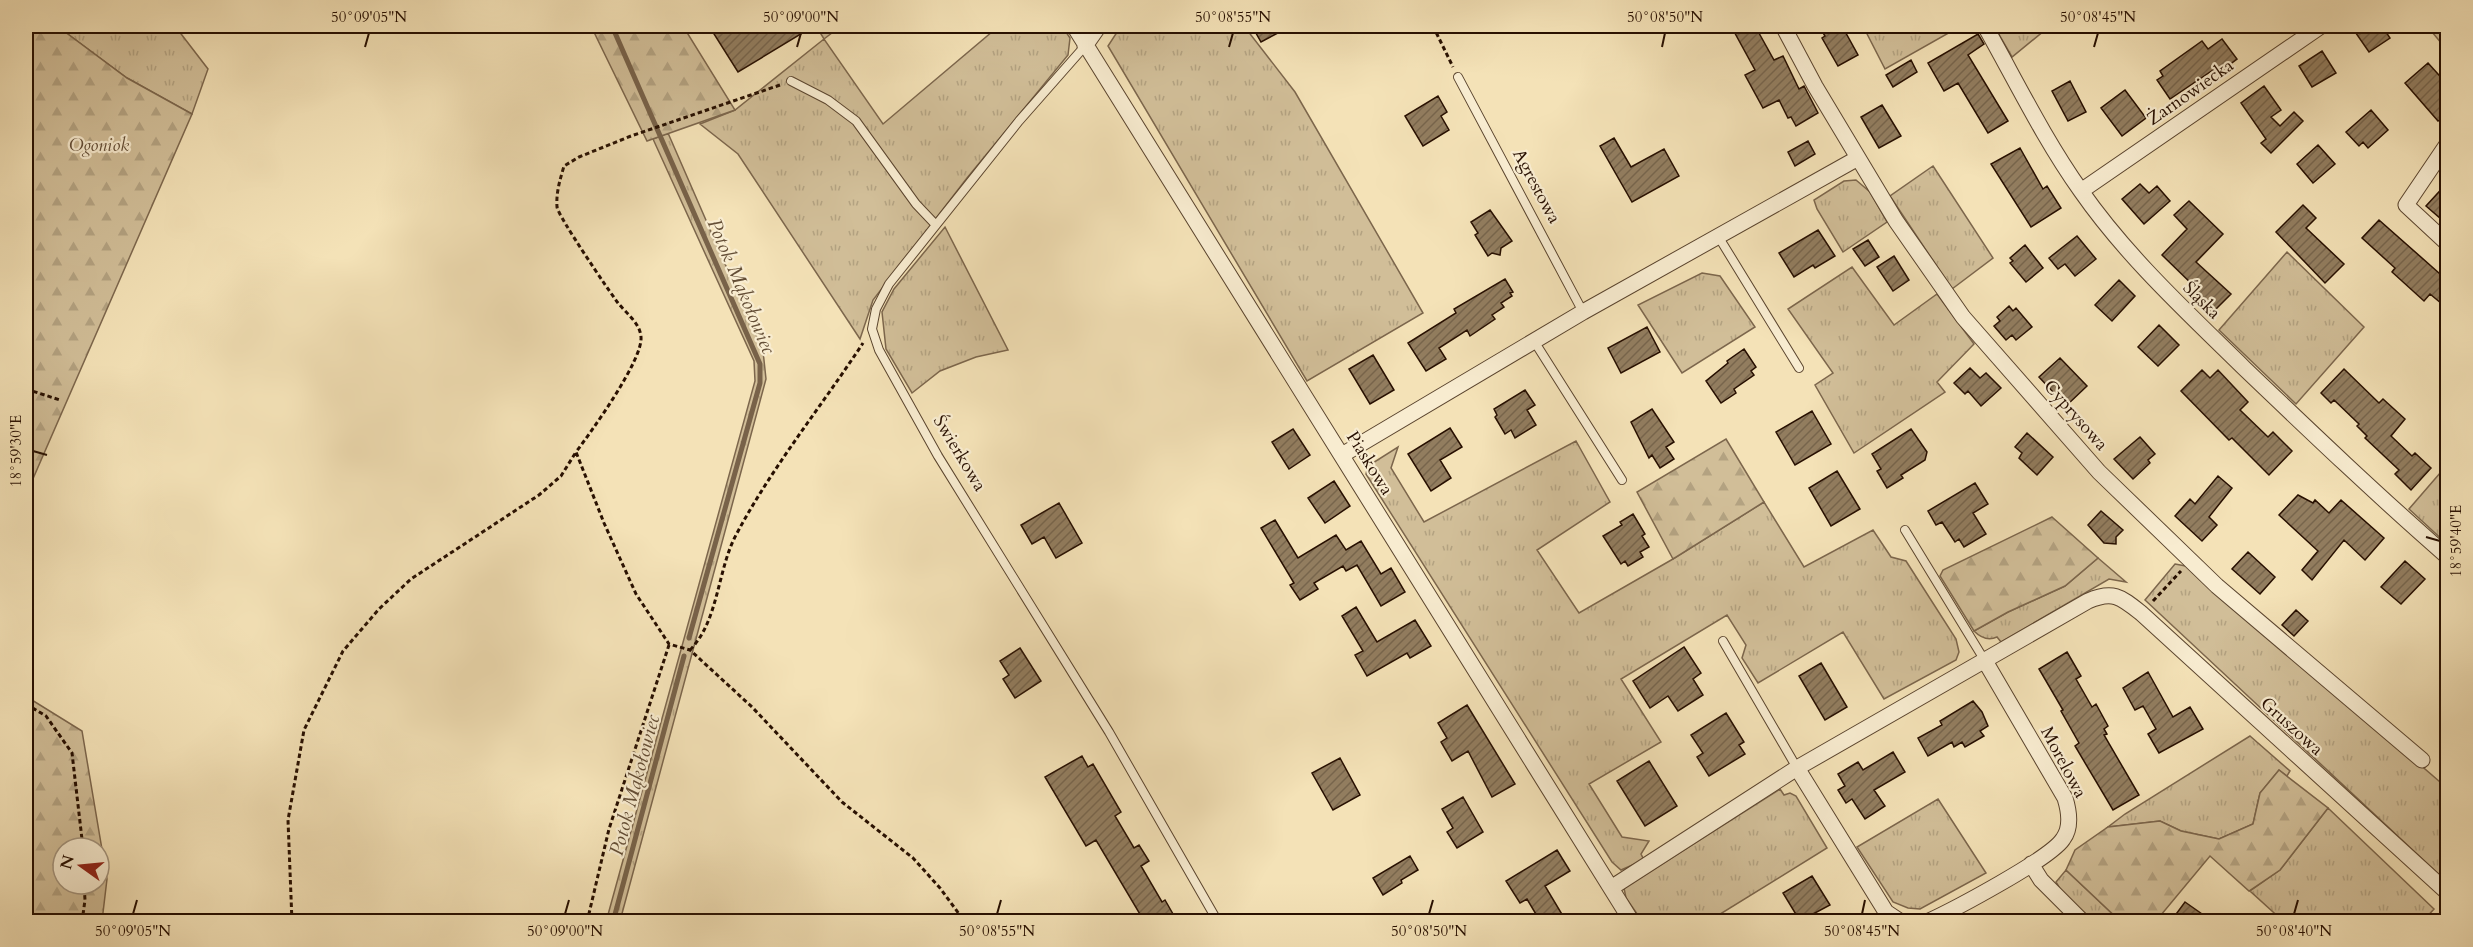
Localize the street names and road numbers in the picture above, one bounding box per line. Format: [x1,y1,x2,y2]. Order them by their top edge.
street label: Żarnowiecka [2142,53,2239,131]
street label: Agrestowa [1506,144,1567,228]
street label: Śląska [2177,276,2226,325]
street label: Cyprysowa [2038,374,2114,456]
street label: Świerkowa [927,410,992,496]
street label: Piaskowa [1340,427,1399,500]
street label: Gruszowa [2255,691,2329,761]
street label: Morelowa [2034,722,2093,803]

